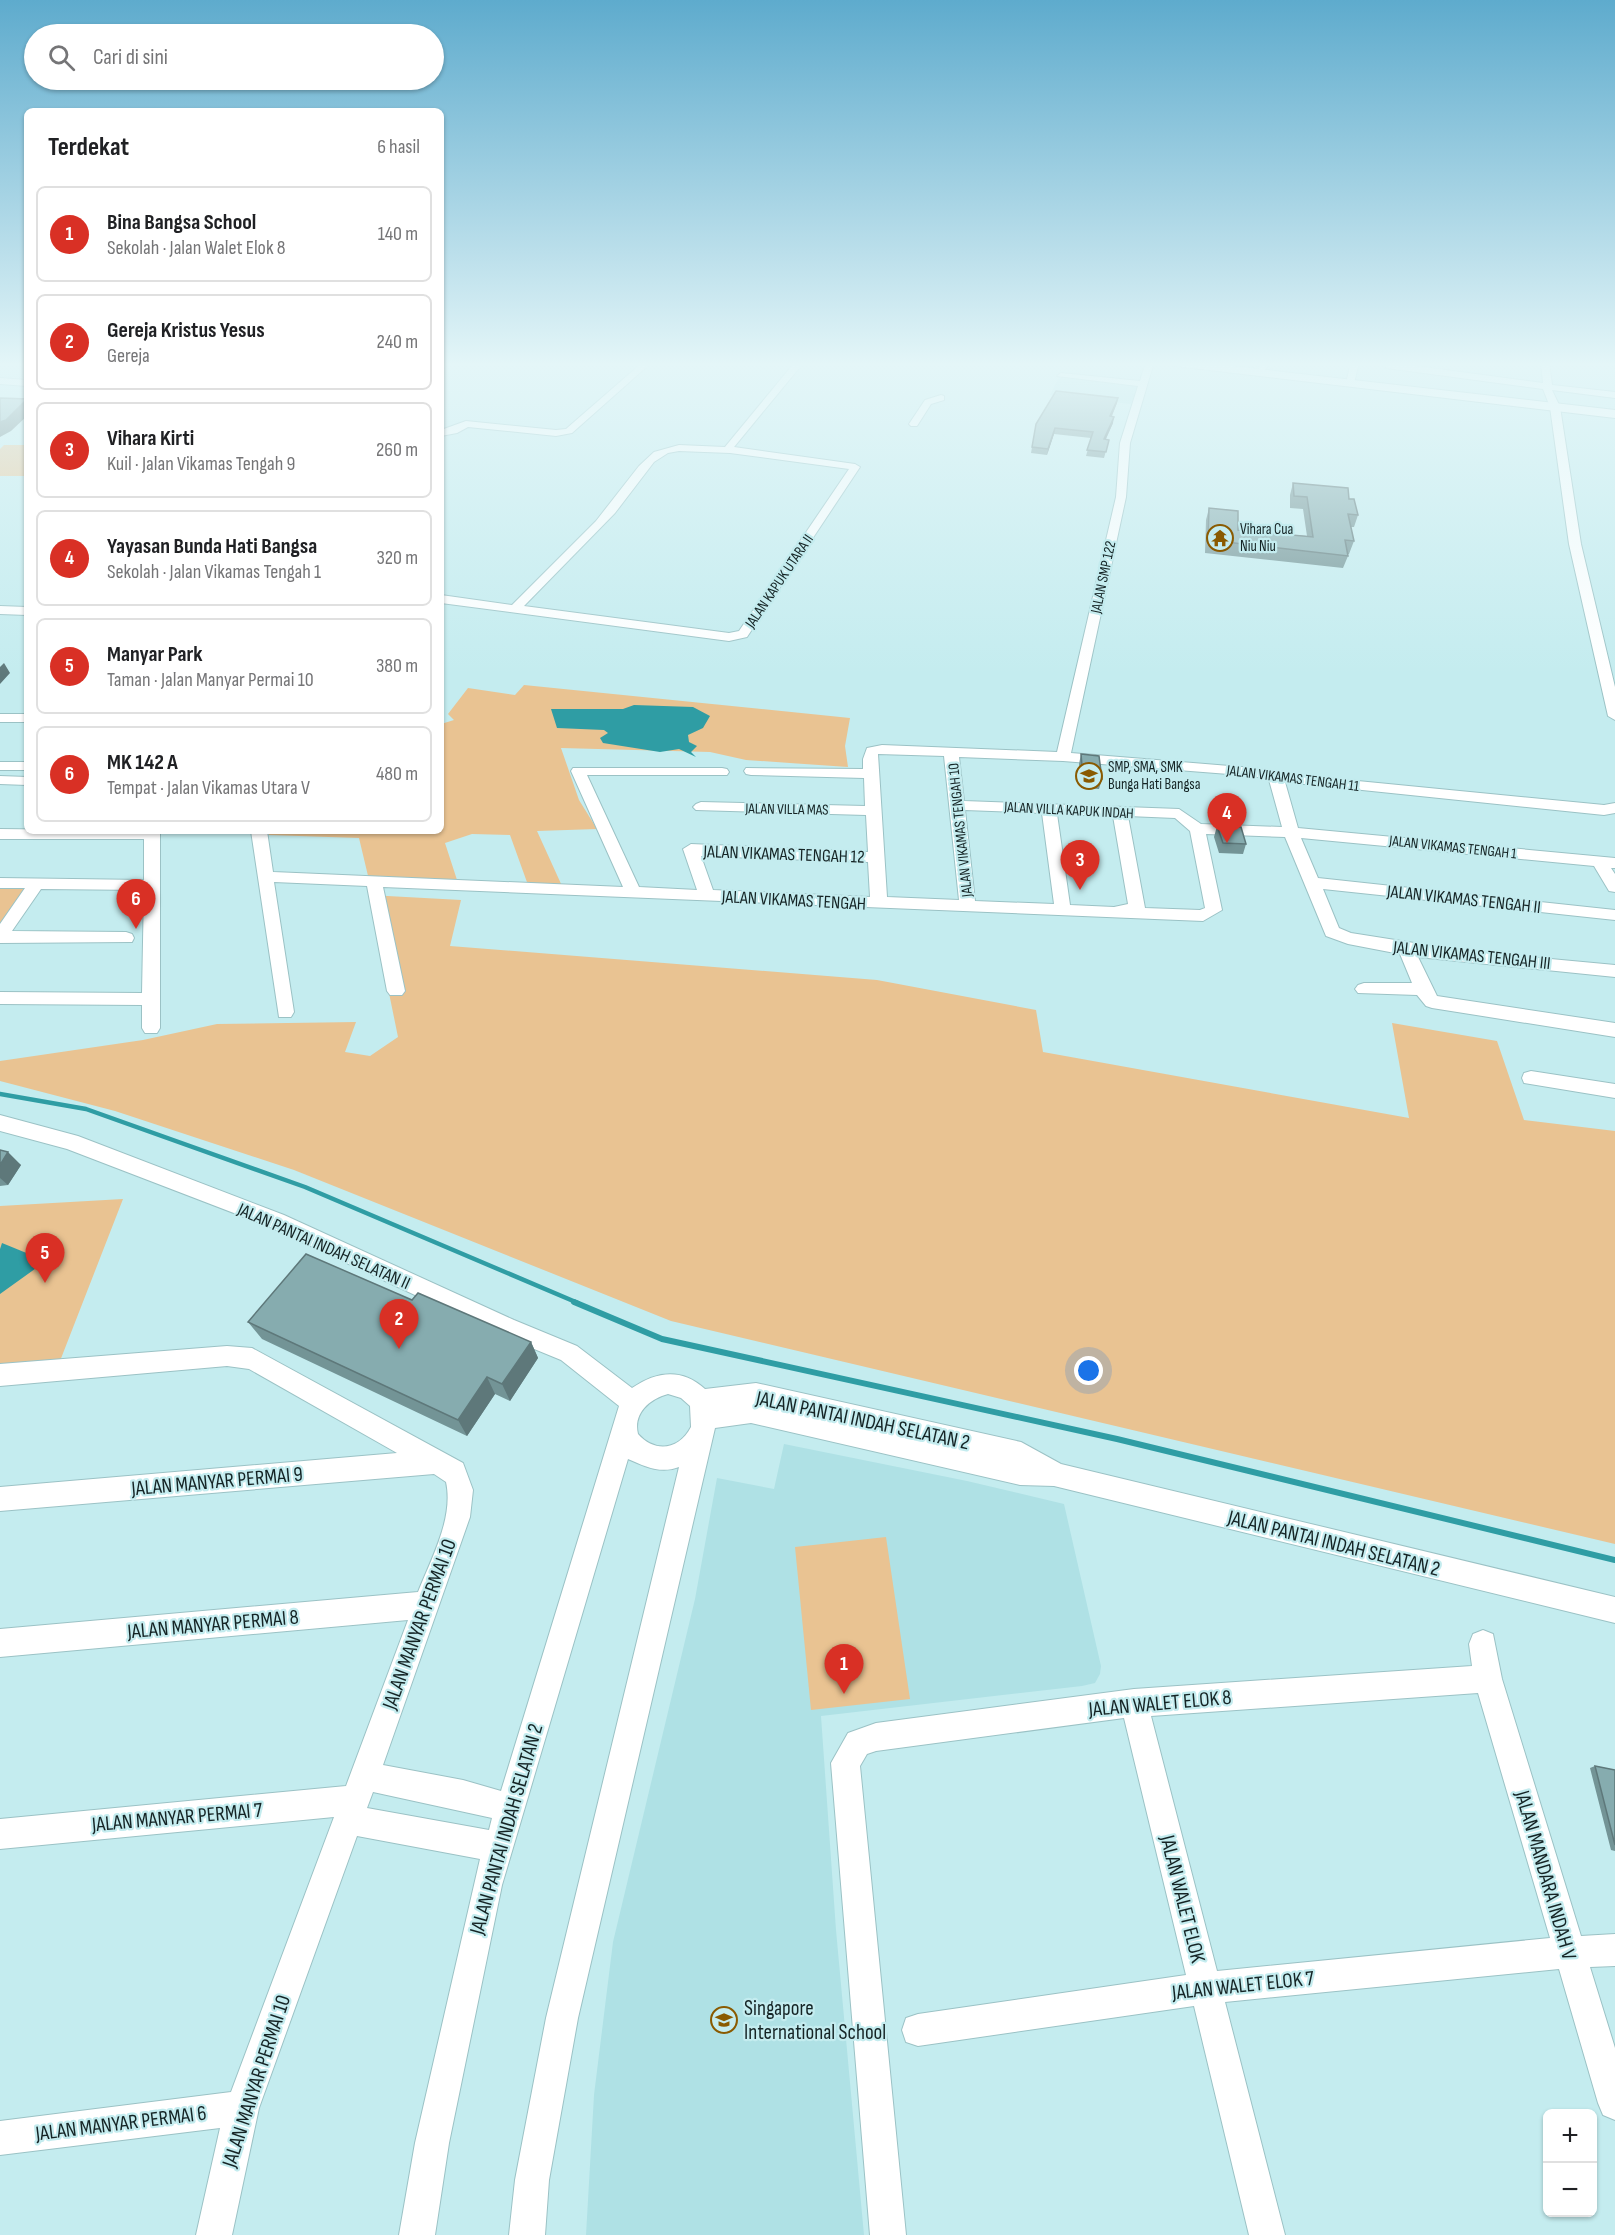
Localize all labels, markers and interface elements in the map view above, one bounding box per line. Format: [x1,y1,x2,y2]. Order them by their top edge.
search box [24,24,444,90]
icon: search [45,41,78,74]
text: Cari di sini [93,44,168,71]
text: Terdekat [48,132,129,163]
text: 6 hasil [377,135,420,159]
text: Bina Bangsa School [107,209,256,236]
text: 1 [66,222,73,246]
text: 140 m [378,222,418,246]
text: Sekolah · Jalan Walet Elok 8 [107,236,286,260]
text: Gereja Kristus Yesus [107,317,265,344]
text: 2 [65,330,74,354]
text: 240 m [377,330,418,354]
text: Gereja [107,344,150,368]
text: Vihara Kirti [107,425,194,452]
text: 3 [65,438,74,462]
text: 260 m [376,438,418,462]
text: Kuil · Jalan Vikamas Tengah 9 [107,452,295,476]
place label: Vihara Cua Niu Niu [1240,520,1293,556]
temple icon: Vihara Cua Niu Niu [1205,523,1235,553]
street label: JALAN KAPUK UTARA II [741,531,818,633]
text: Yayasan Bunda Hati Bangsa [107,533,317,560]
street label: JALAN SMP 122 [1086,539,1120,616]
text: 4 [65,546,74,570]
text: 320 m [376,546,418,570]
text: Sekolah · Jalan Vikamas Tengah 1 [107,560,321,584]
text: Manyar Park [107,641,203,668]
text: 5 [65,654,74,678]
text: 380 m [376,654,418,678]
text: Taman · Jalan Manyar Permai 10 [107,668,314,692]
text: MK 142 A [107,749,178,776]
place label: SMP, SMA, SMK Bunga Hati Bangsa [1108,758,1201,794]
school or university icon: SMP, SMA, SMK Bunga Hati Bangsa [1074,761,1104,791]
street label: JALAN VIKAMAS TENGAH 11 [1225,761,1361,796]
text: 6 [65,762,74,786]
text: 480 m [376,762,418,786]
street label: JALAN VIKAMAS TENGAH 10 [944,762,977,899]
text: Tempat · Jalan Vikamas Utara V [107,776,310,800]
pin: 4 [1208,794,1246,843]
street label: JALAN VILLA KAPUK INDAH [1003,798,1134,823]
street label: JALAN VILLA MAS [744,799,829,820]
street label: JALAN VIKAMAS TENGAH 1 [1387,831,1518,864]
pin: 3 [1060,840,1100,890]
street label: JALAN VIKAMAS TENGAH 12 [702,841,865,868]
pin: 6 [116,880,156,929]
street label: JALAN VIKAMAS TENGAH II [1385,881,1542,918]
street label: JALAN VIKAMAS TENGAH [720,886,867,915]
street label: JALAN VIKAMAS TENGAH III [1391,937,1552,974]
street label: JALAN PANTAI INDAH SELATAN II [233,1199,413,1294]
pin: 5 [26,1234,64,1283]
pin: 2 [380,1300,418,1349]
your location [1074,1356,1103,1385]
street label: JALAN PANTAI INDAH SELATAN 2 [753,1385,972,1455]
street label: JALAN MANYAR PERMAI 9 [129,1462,304,1502]
street label: JALAN PANTAI INDAH SELATAN 2 [1224,1505,1443,1582]
street label: JALAN MANYAR PERMAI 10 [377,1536,462,1714]
street label: JALAN MANYAR PERMAI 8 [125,1605,300,1645]
pin: 1 [824,1644,864,1694]
street label: JALAN WALET ELOK 8 [1087,1685,1233,1722]
street label: JALAN PANTAI INDAH SELATAN 2 [464,1721,549,1938]
street label: JALAN MANDARA INDAH V [1509,1787,1582,1963]
street label: JALAN MANYAR PERMAI 7 [90,1798,264,1837]
street label: JALAN WALET ELOK [1154,1832,1211,1966]
street label: JALAN WALET ELOK 7 [1170,1966,1316,2005]
street label: JALAN MANYAR PERMAI 10 [217,1992,296,2171]
place label: Singapore International School [744,1996,886,2045]
school or university icon: Singapore International School [709,2005,739,2035]
street label: JALAN MANYAR PERMAI 6 [33,2101,208,2146]
map controls [1543,2109,1597,2217]
button: + [1543,2109,1597,2163]
button: − [1543,2163,1597,2217]

